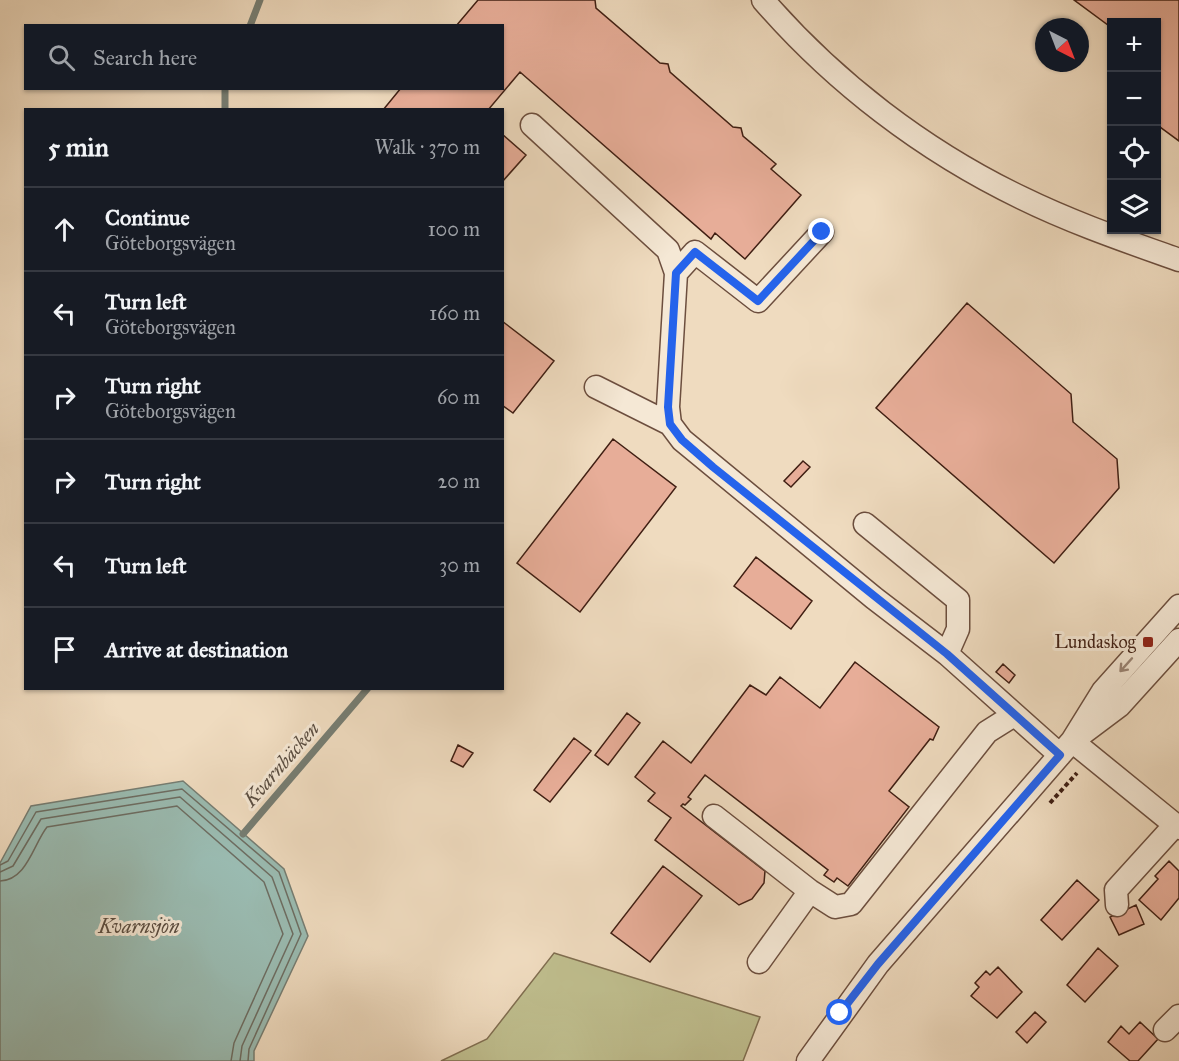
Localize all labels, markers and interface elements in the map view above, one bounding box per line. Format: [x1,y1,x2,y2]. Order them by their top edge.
north arrow [1035,18,1089,72]
map controls [1107,18,1161,234]
button: + [1107,18,1161,72]
search box [24,24,504,90]
icon: search [45,41,78,74]
text: Search here [93,44,197,71]
button: − [1107,72,1161,126]
button: locate [1107,126,1161,180]
text: 5 min [48,131,109,163]
text: Walk · 370 m [374,135,480,159]
button: layers [1107,180,1161,234]
text: Continue [105,204,190,231]
icon: ahead [48,213,81,246]
text: 100 m [428,217,480,241]
route end [808,218,834,244]
text: Göteborgsvägen [105,231,236,255]
text: Turn left [105,288,187,315]
icon: left [48,297,81,330]
text: 160 m [429,301,480,325]
text: Göteborgsvägen [105,315,236,339]
text: Turn right [105,372,201,399]
icon: right [48,381,81,414]
text: 60 m [437,385,480,409]
text: Göteborgsvägen [105,399,236,423]
icon: right [48,465,81,498]
text: Turn right [105,468,201,495]
text: 20 m [437,469,480,493]
icon: left [48,549,81,582]
text: Turn left [105,552,187,579]
text: 30 m [439,553,480,577]
place label: Lundaskog [1054,631,1137,654]
icon: arrive [48,633,81,666]
marker: Lundaskog [1141,635,1155,649]
text: Arrive at destination [105,636,288,663]
one-way arrow [1119,658,1134,673]
water label: Kvarnbäcken [237,717,324,812]
water label: Kvarnsjön [98,914,180,938]
route start [826,999,852,1025]

